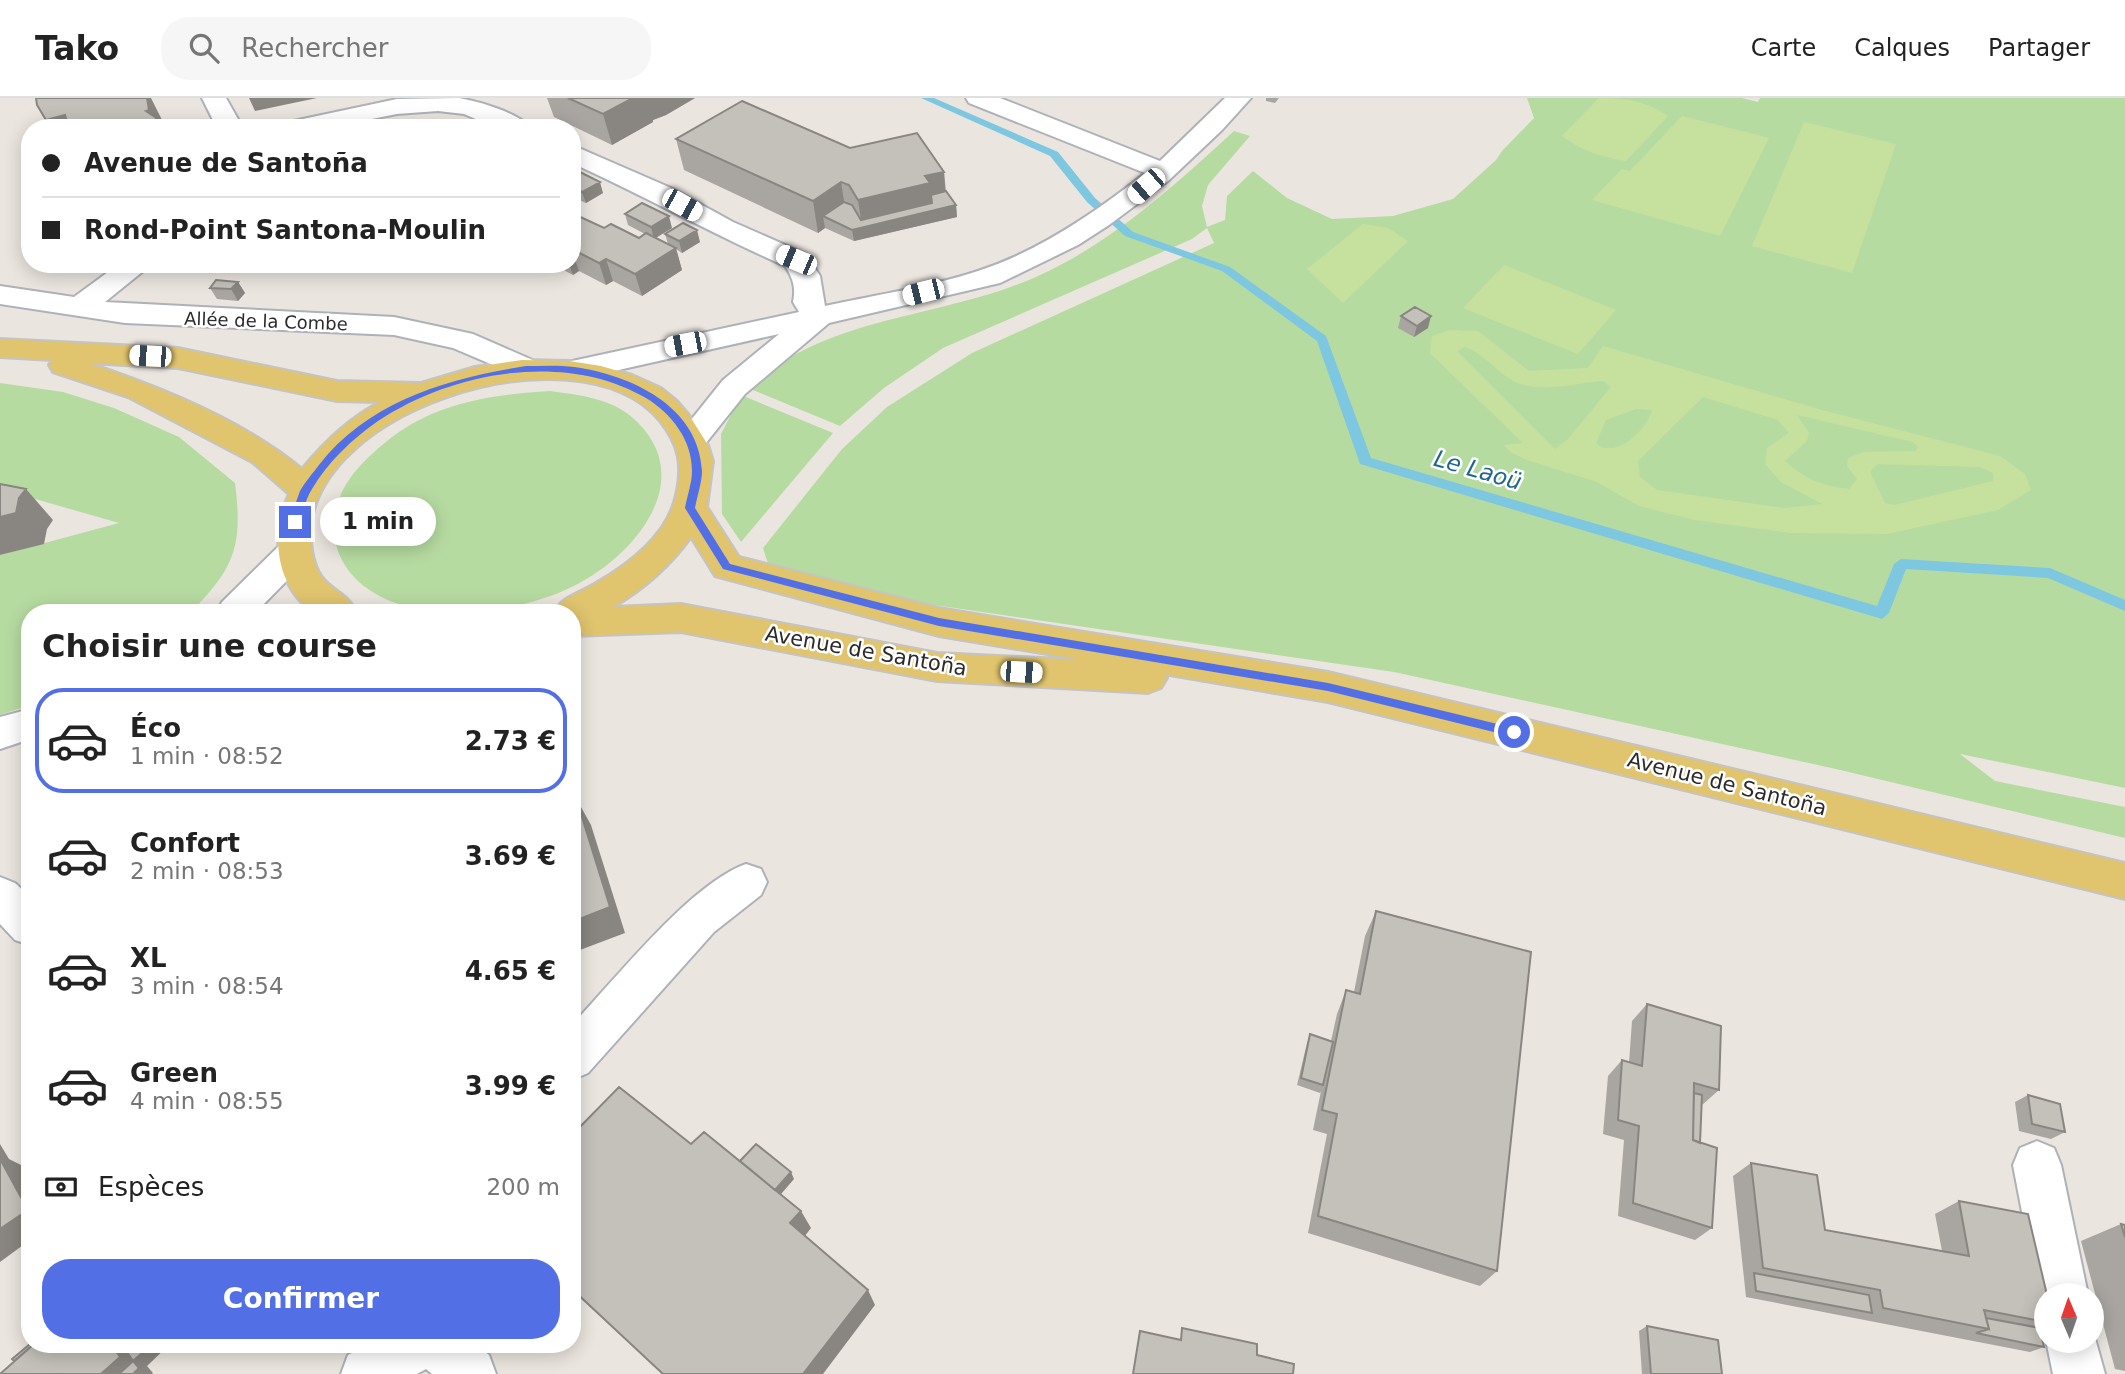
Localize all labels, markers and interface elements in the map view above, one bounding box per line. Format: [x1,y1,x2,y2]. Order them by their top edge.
search box [161,17,651,80]
text: Tako [35,29,119,68]
icon: search [185,29,223,67]
text: Rechercher [241,33,389,63]
text: Carte [1751,34,1816,62]
text: Calques [1854,34,1950,62]
text: Partager [1988,34,2090,62]
text: Avenue de Santoña [84,148,368,178]
car [1124,164,1169,208]
car [659,186,706,224]
text: Rond-Point Santona-Moulin [84,215,486,245]
car [773,242,820,278]
car [901,277,946,307]
street label: Allée de la Combe [184,308,348,334]
car [663,330,708,358]
car [129,344,172,368]
water label: Le Laoü [1431,445,1525,495]
callout: 1 min [320,498,435,546]
route end [279,506,311,538]
text: 1 min [342,508,414,534]
street label: Avenue de Santoña [763,621,969,681]
text: Choisir une course [42,627,377,665]
car [1000,660,1043,684]
icon: car [46,709,109,772]
text: Éco [130,713,181,743]
route start [1498,716,1530,748]
text: 2.73 € [465,726,556,756]
text: 1 min · 08:52 [130,743,284,769]
street label: Avenue de Santoña [1625,748,1829,820]
icon: car [46,824,109,887]
text: Confort [130,828,240,858]
text: 3.69 € [465,841,556,871]
text: 2 min · 08:53 [130,858,284,884]
icon: car [46,939,109,1002]
text: XL [130,943,167,973]
text: 4.65 € [465,956,556,986]
text: 3 min · 08:54 [130,973,284,999]
icon: car [46,1054,109,1117]
text: Green [130,1058,218,1088]
text: 3.99 € [465,1071,556,1101]
text: 4 min · 08:55 [130,1088,284,1114]
icon: cash [42,1168,80,1206]
text: Espèces [98,1172,204,1202]
text: 200 m [486,1174,560,1200]
button: Confirmer [42,1259,560,1339]
north arrow [2034,1283,2104,1353]
map controls [2034,1283,2104,1353]

